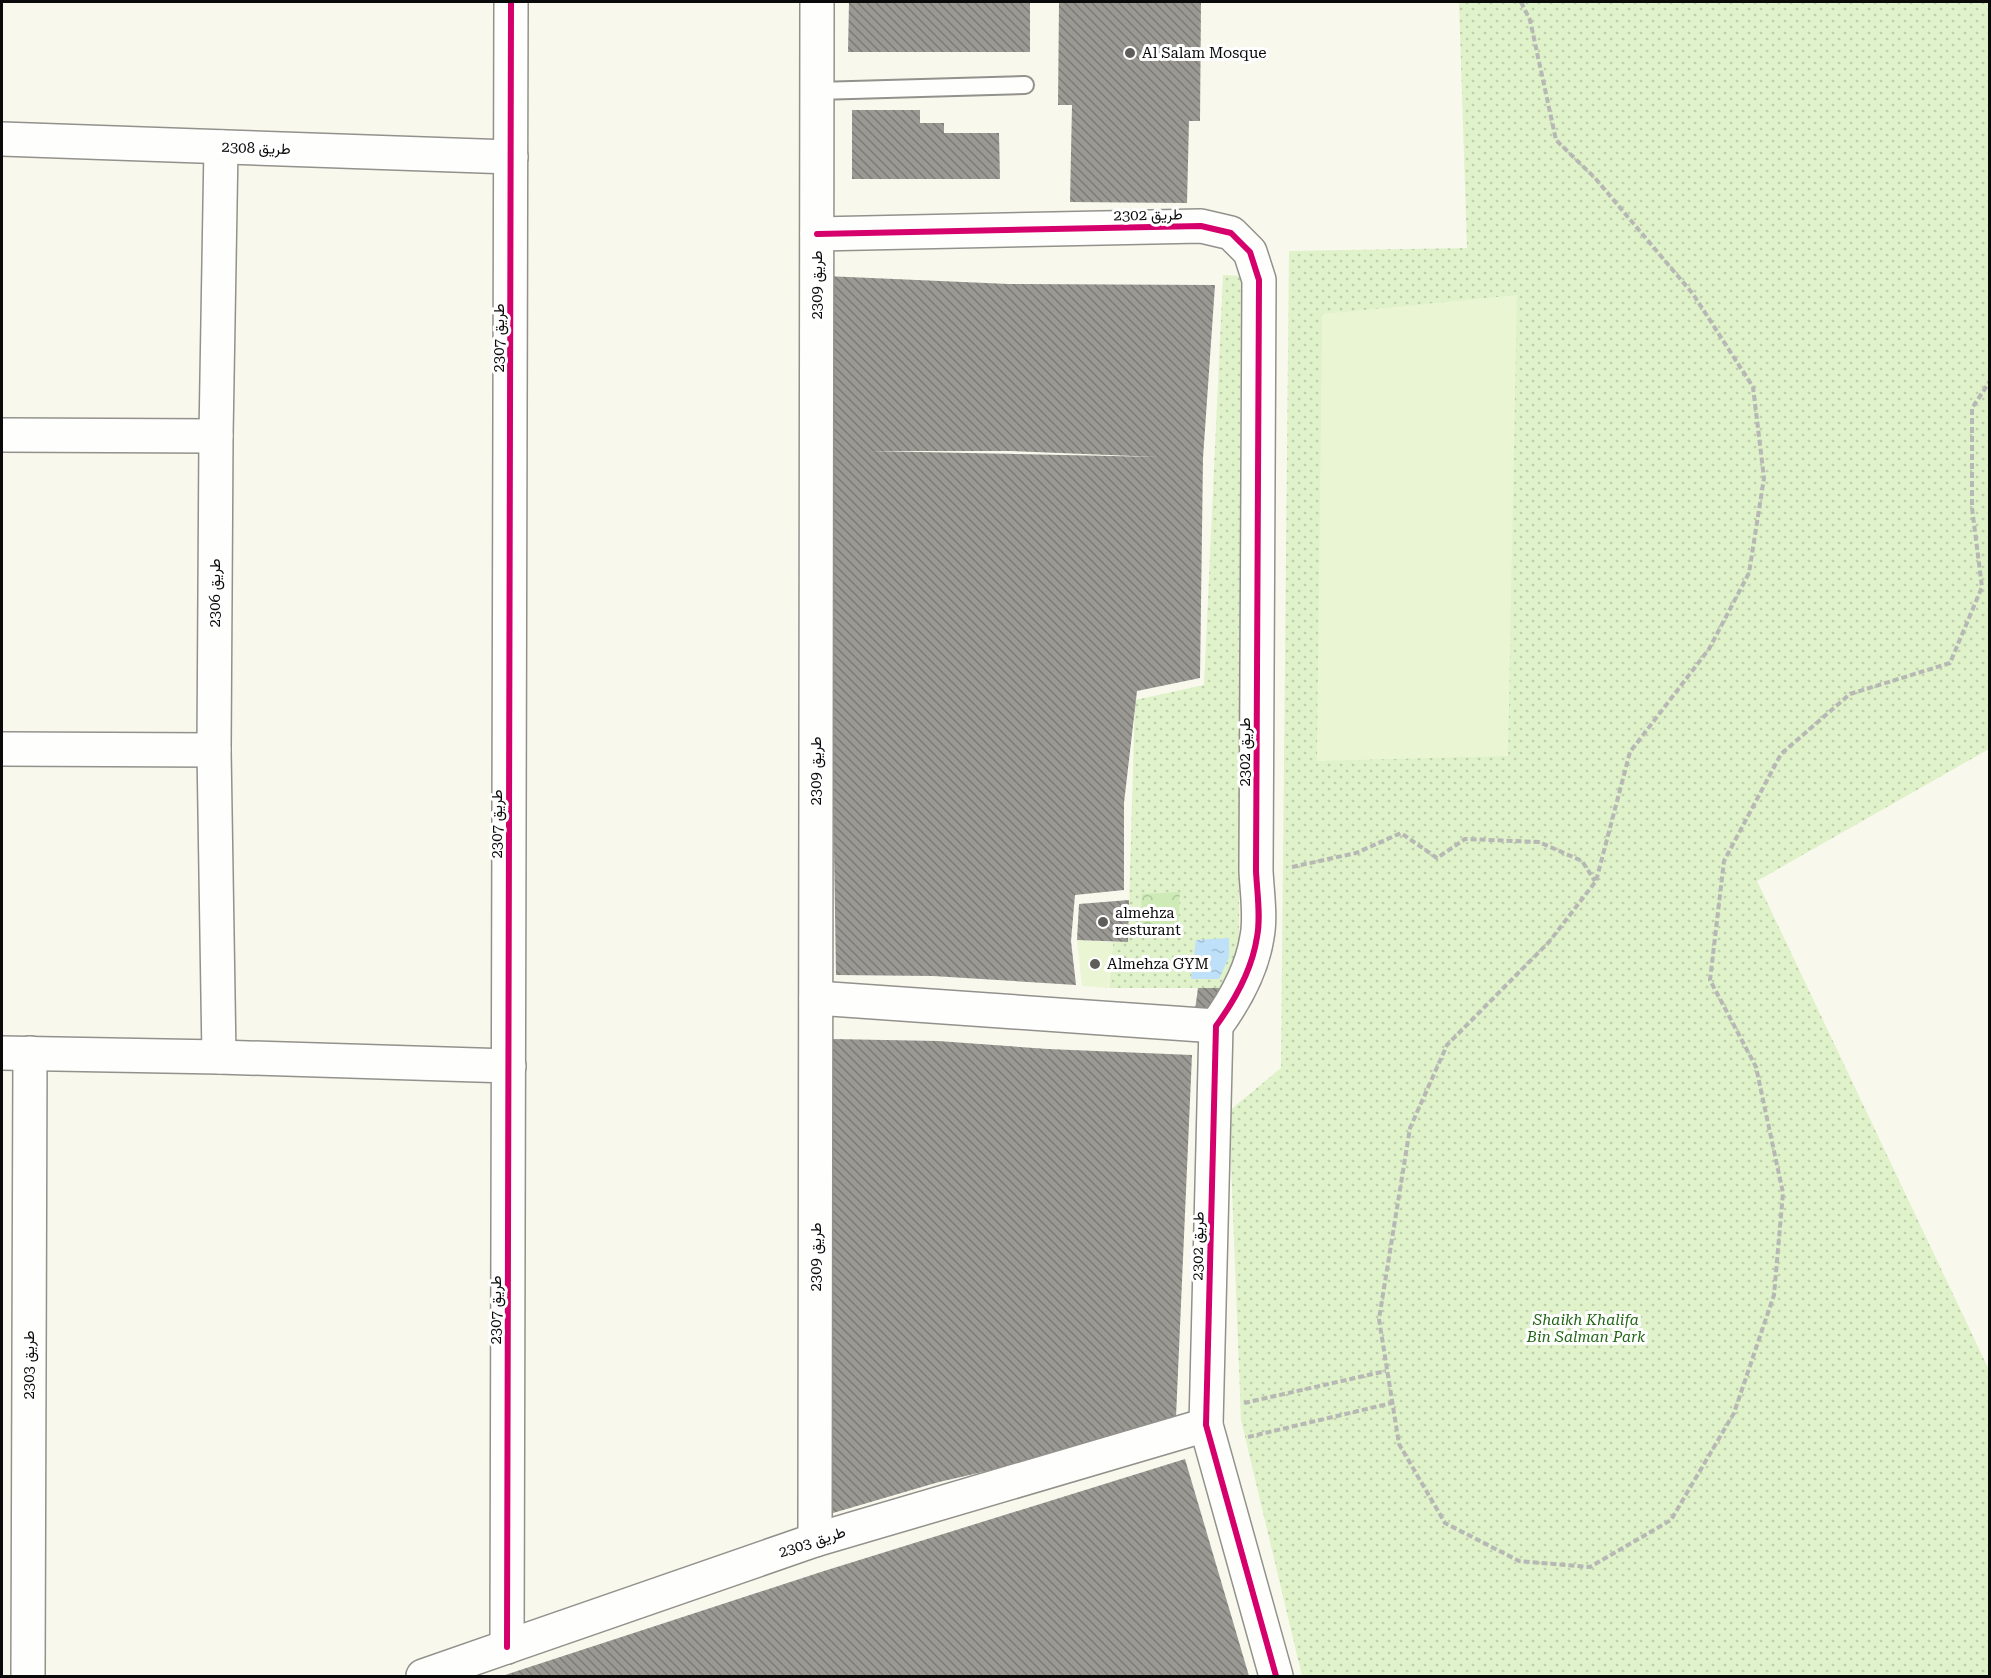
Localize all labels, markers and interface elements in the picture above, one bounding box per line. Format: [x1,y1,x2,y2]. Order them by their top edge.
place label: Al Salam Mosque [1142,44,1266,62]
marker: Al Salam Mosque [1123,46,1137,60]
street label: طريق 2308 [221,138,291,159]
street label: طريق 2302 [1113,205,1183,226]
street label: طريق 2309 [808,250,827,320]
street label: طريق 2307 [490,303,509,373]
street label: طريق 2306 [206,558,225,628]
street label: طريق 2302 [1236,717,1255,787]
street label: طريق 2309 [807,736,826,806]
street label: طريق 2307 [488,789,507,859]
place label: almehza resturant [1115,904,1181,939]
marker: almehza resturant [1096,915,1110,929]
place label: Almehza GYM [1107,955,1209,973]
marker: Almehza GYM [1088,957,1102,971]
street label: طريق 2302 [1188,1211,1209,1281]
street label: طريق 2309 [807,1222,826,1292]
street label: طريق 2307 [487,1275,506,1345]
park label: Shaikh Khalifa Bin Salman Park [1526,1311,1646,1346]
street label: طريق 2303 [20,1330,39,1400]
street label: طريق 2303 [776,1523,848,1562]

